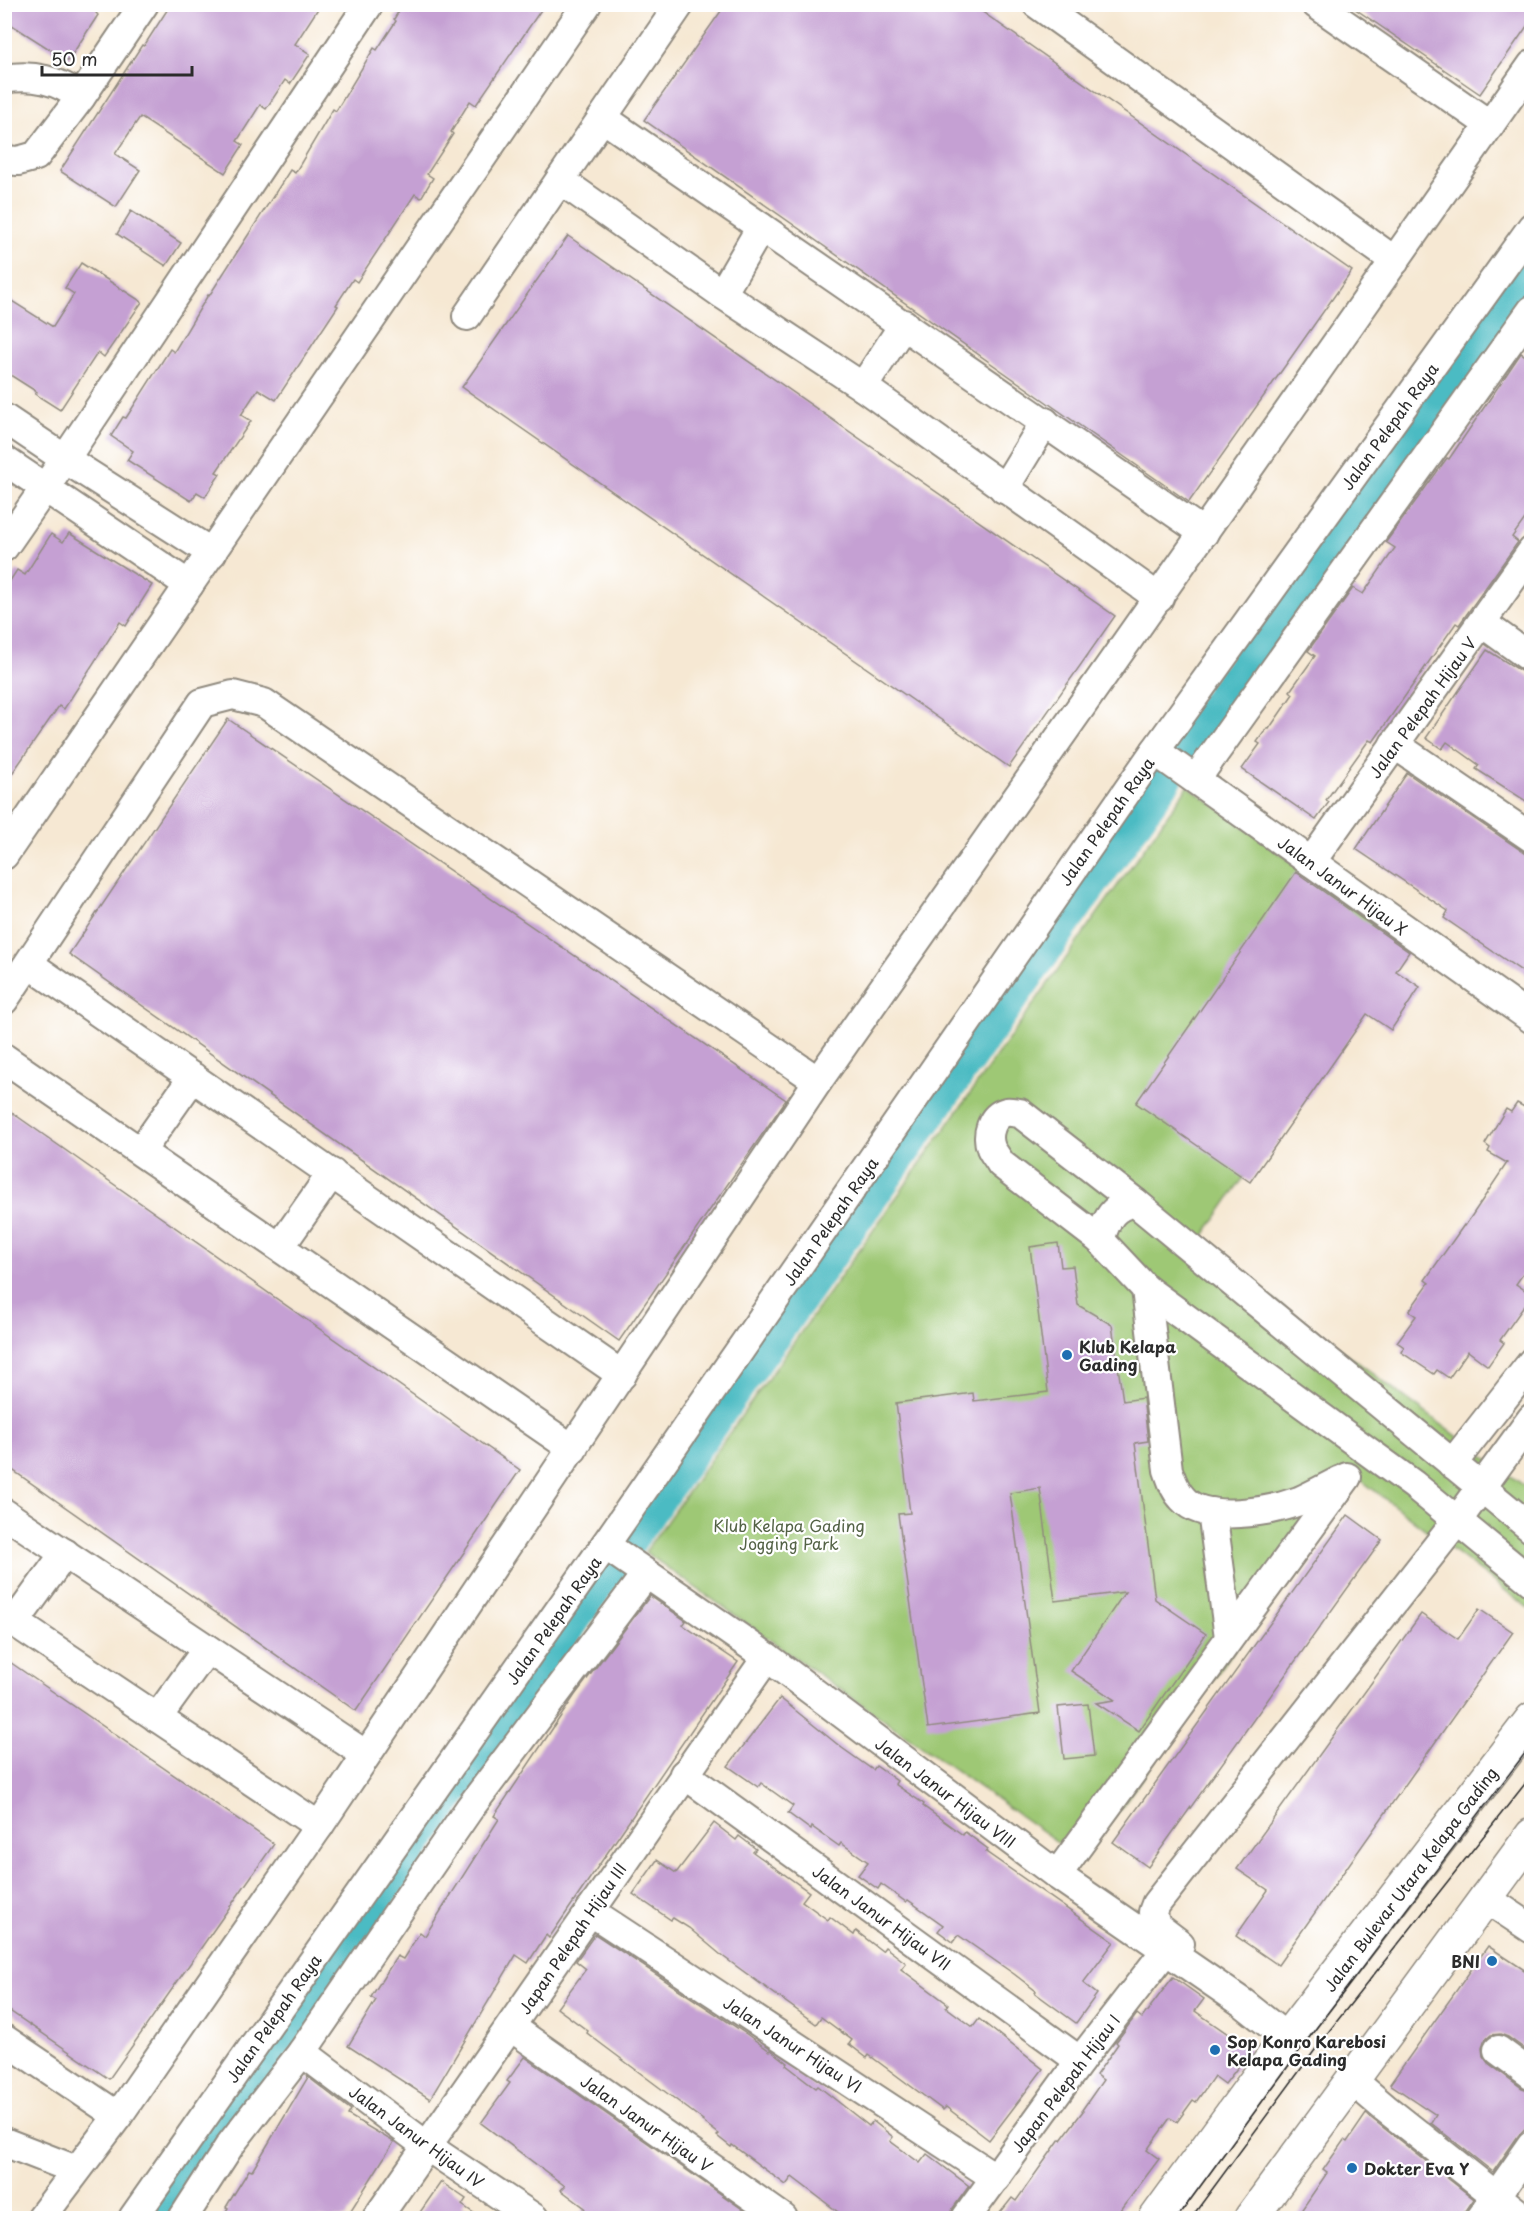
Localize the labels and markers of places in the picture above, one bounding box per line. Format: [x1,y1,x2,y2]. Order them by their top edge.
place label: Klub Kelapa Gading [1079,1334,1176,1376]
marker: Klub Kelapa Gading [1060,1348,1074,1362]
place label: BNI [1451,1949,1480,1973]
marker: BNI [1485,1954,1499,1968]
place label: Sop Konro Karebosi Kelapa Gading [1227,2029,1386,2071]
marker: Sop Konro Karebosi Kelapa Gading [1208,2043,1222,2057]
place label: Dokter Eva Y [1364,2156,1469,2180]
marker: Dokter Eva Y [1345,2161,1359,2175]

